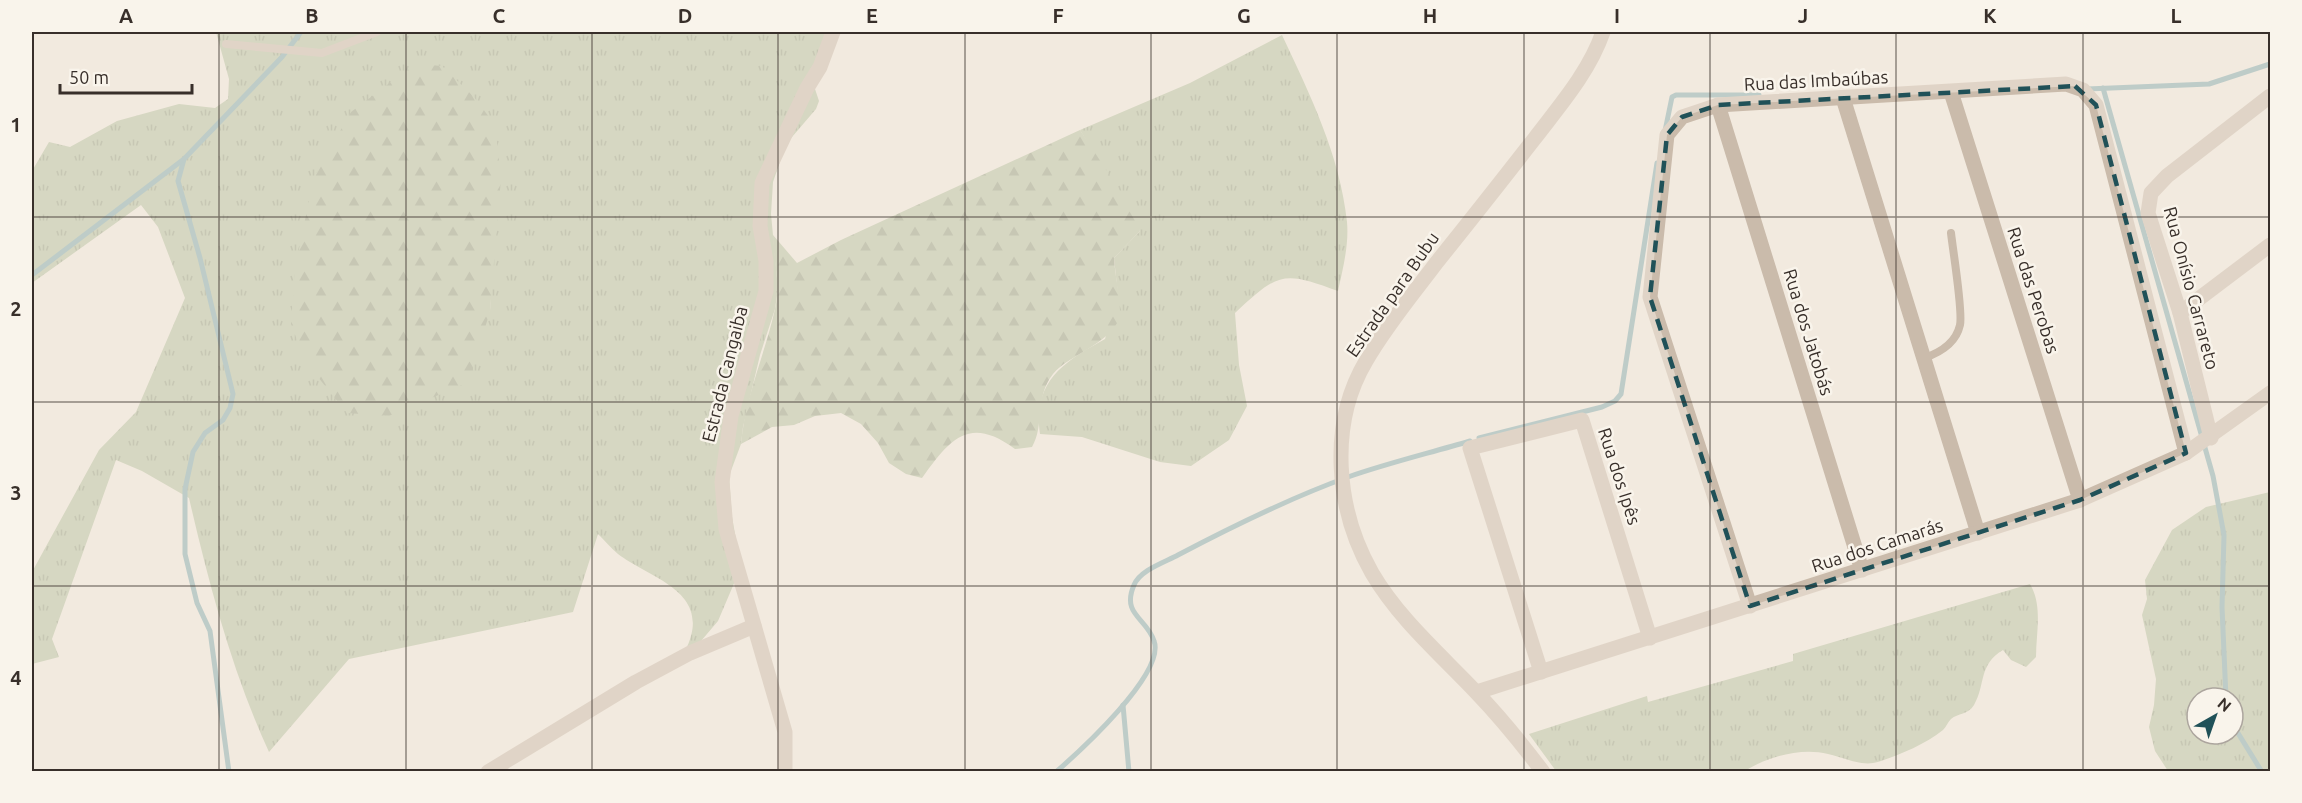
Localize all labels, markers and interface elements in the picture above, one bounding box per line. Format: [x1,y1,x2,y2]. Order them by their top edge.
text: A [119,4,133,27]
text: B [305,4,319,27]
text: C [493,4,506,27]
text: D [678,4,692,27]
text: E [866,4,878,27]
text: F [1052,4,1064,27]
text: G [1237,4,1251,27]
text: H [1423,4,1437,27]
text: I [1614,4,1620,27]
text: J [1798,4,1808,27]
text: K [1983,4,1997,27]
text: L [2171,4,2182,27]
scale bar [60,57,192,95]
street label: Rua das Imbaúbas [1743,66,1889,94]
text: 50 m [69,67,109,87]
text: 1 [10,113,22,136]
street label: Rua Onísio Carrareto [2161,204,2223,372]
street label: Rua das Perobas [2004,224,2064,356]
street label: Estrada para Bubu [1342,228,1442,360]
street label: Rua dos Jatobás [1780,266,1838,398]
text: 2 [10,297,22,320]
street label: Estrada Cangaiba [697,304,751,444]
street label: Rua dos Ipês [1595,425,1645,527]
text: 3 [10,481,22,504]
street label: Rua dos Camarás [1809,514,1945,576]
text: 4 [10,666,22,689]
north arrow [2185,686,2245,746]
text: N [2214,694,2235,715]

